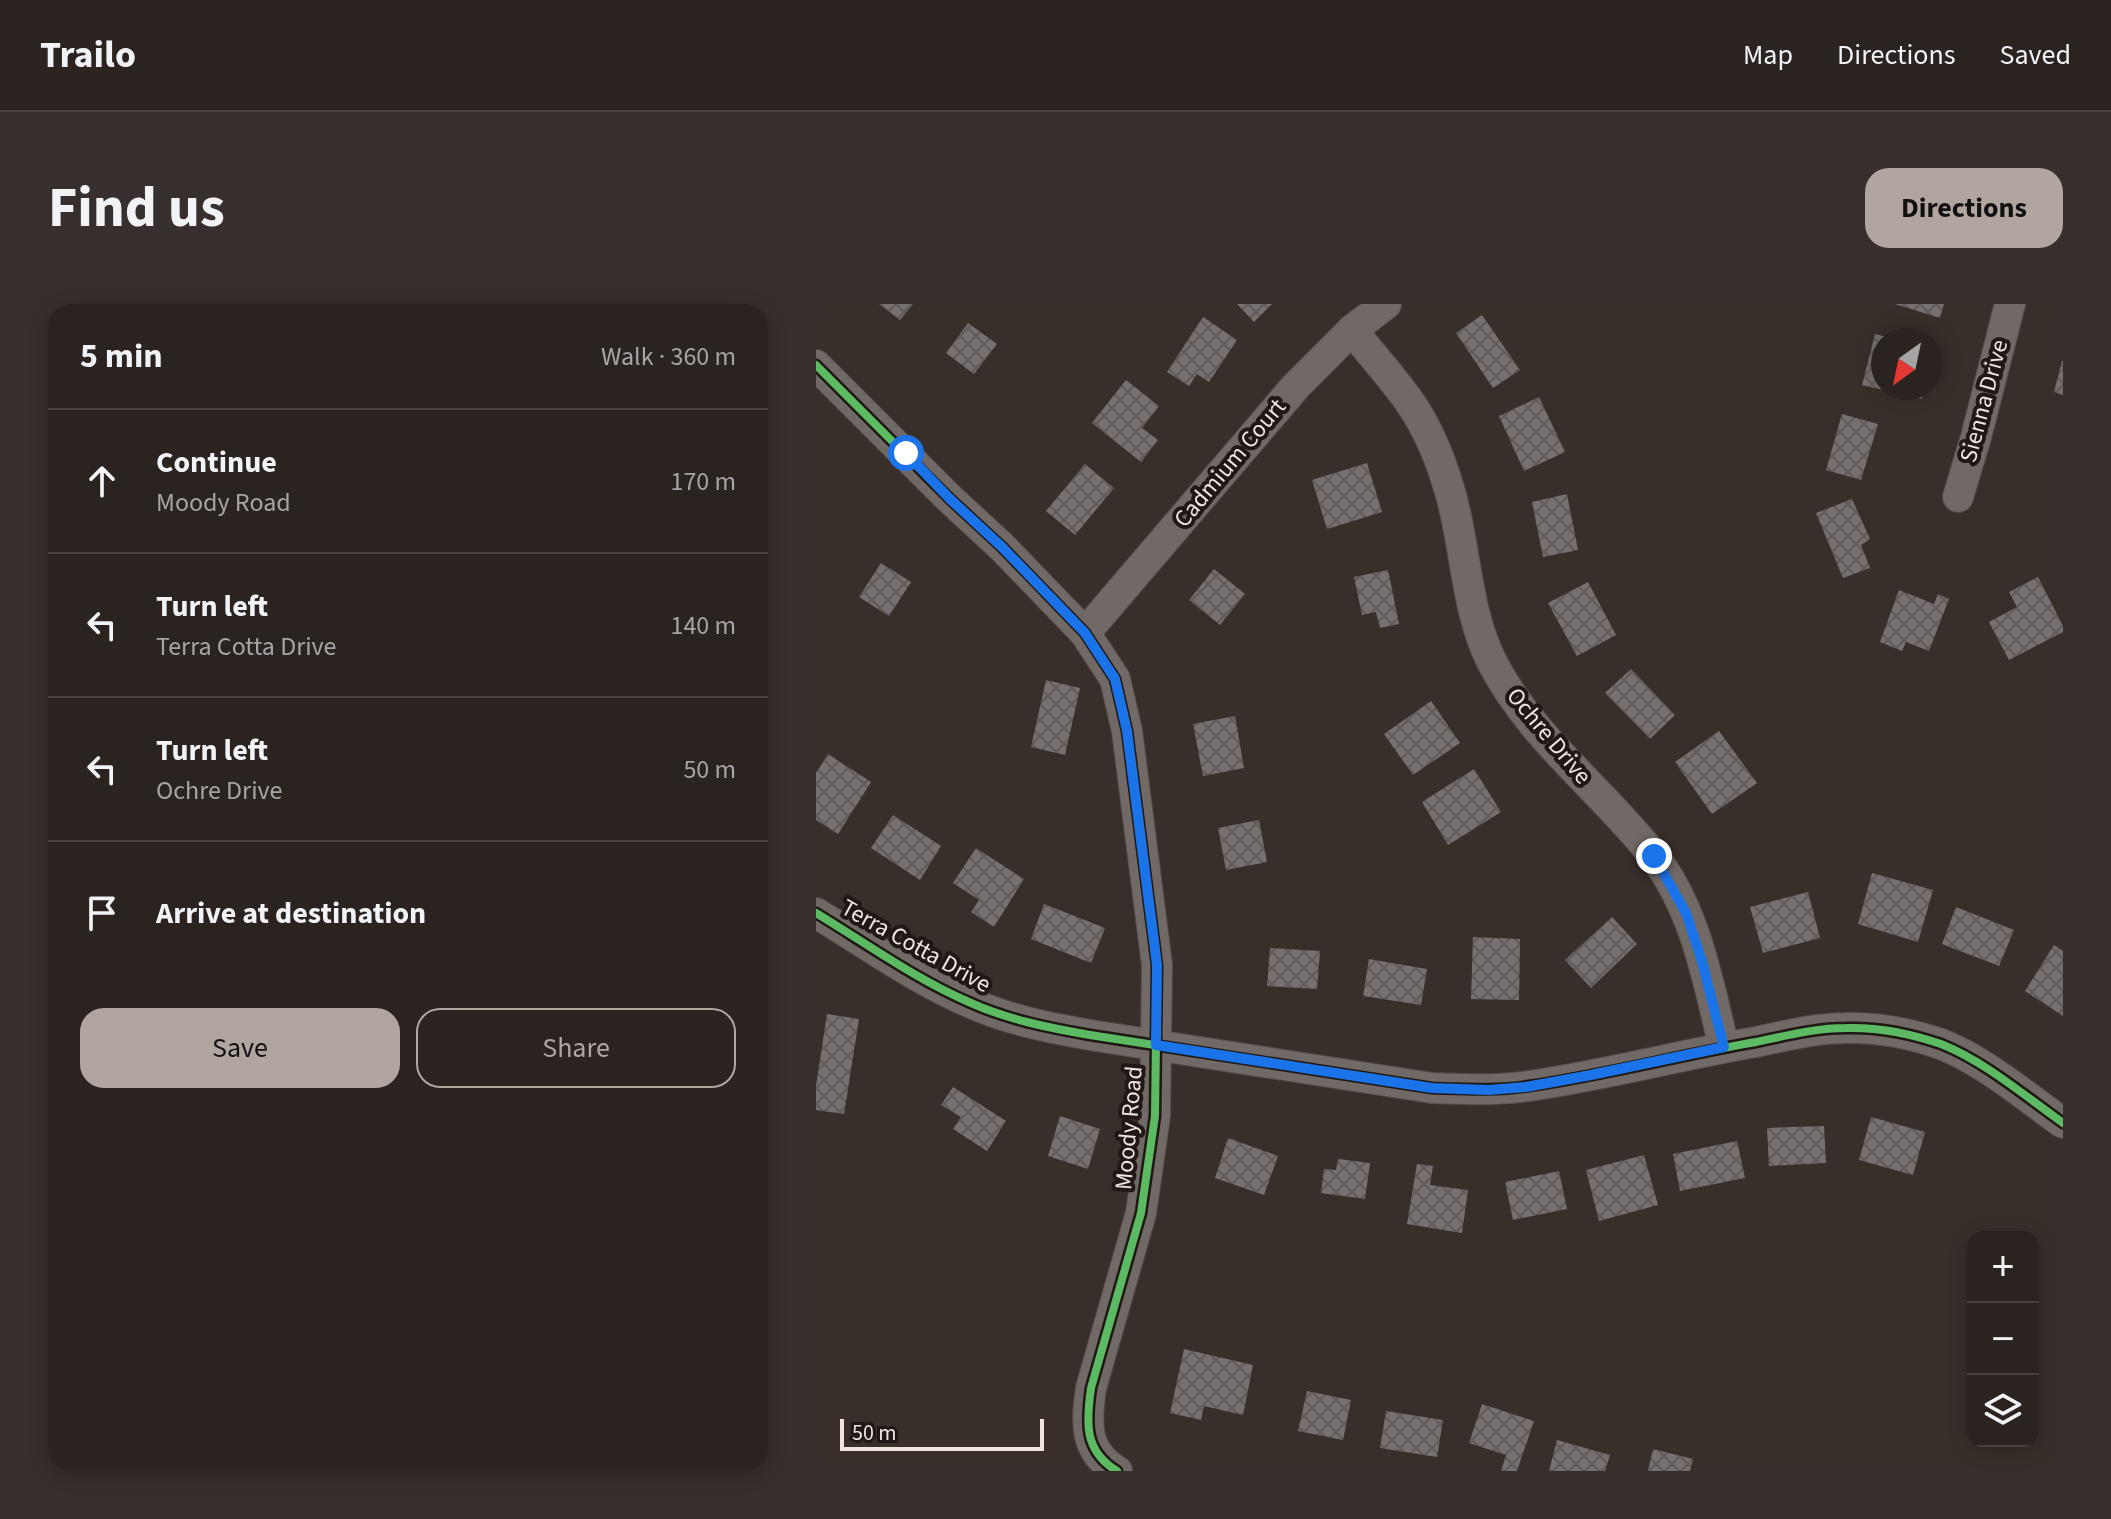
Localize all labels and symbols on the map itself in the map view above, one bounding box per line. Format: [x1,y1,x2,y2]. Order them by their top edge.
north arrow [1871,328,1943,400]
street label: Sienna Drive [1951,336,2017,466]
street label: Cadmium Court [1166,391,1294,535]
route start [888,435,924,471]
street label: Ochre Drive [1498,680,1600,792]
route end [1636,838,1672,874]
street label: Terra Cotta Drive [835,890,997,1002]
street label: Moody Road [1106,1065,1152,1191]
scale bar [840,1415,1044,1451]

